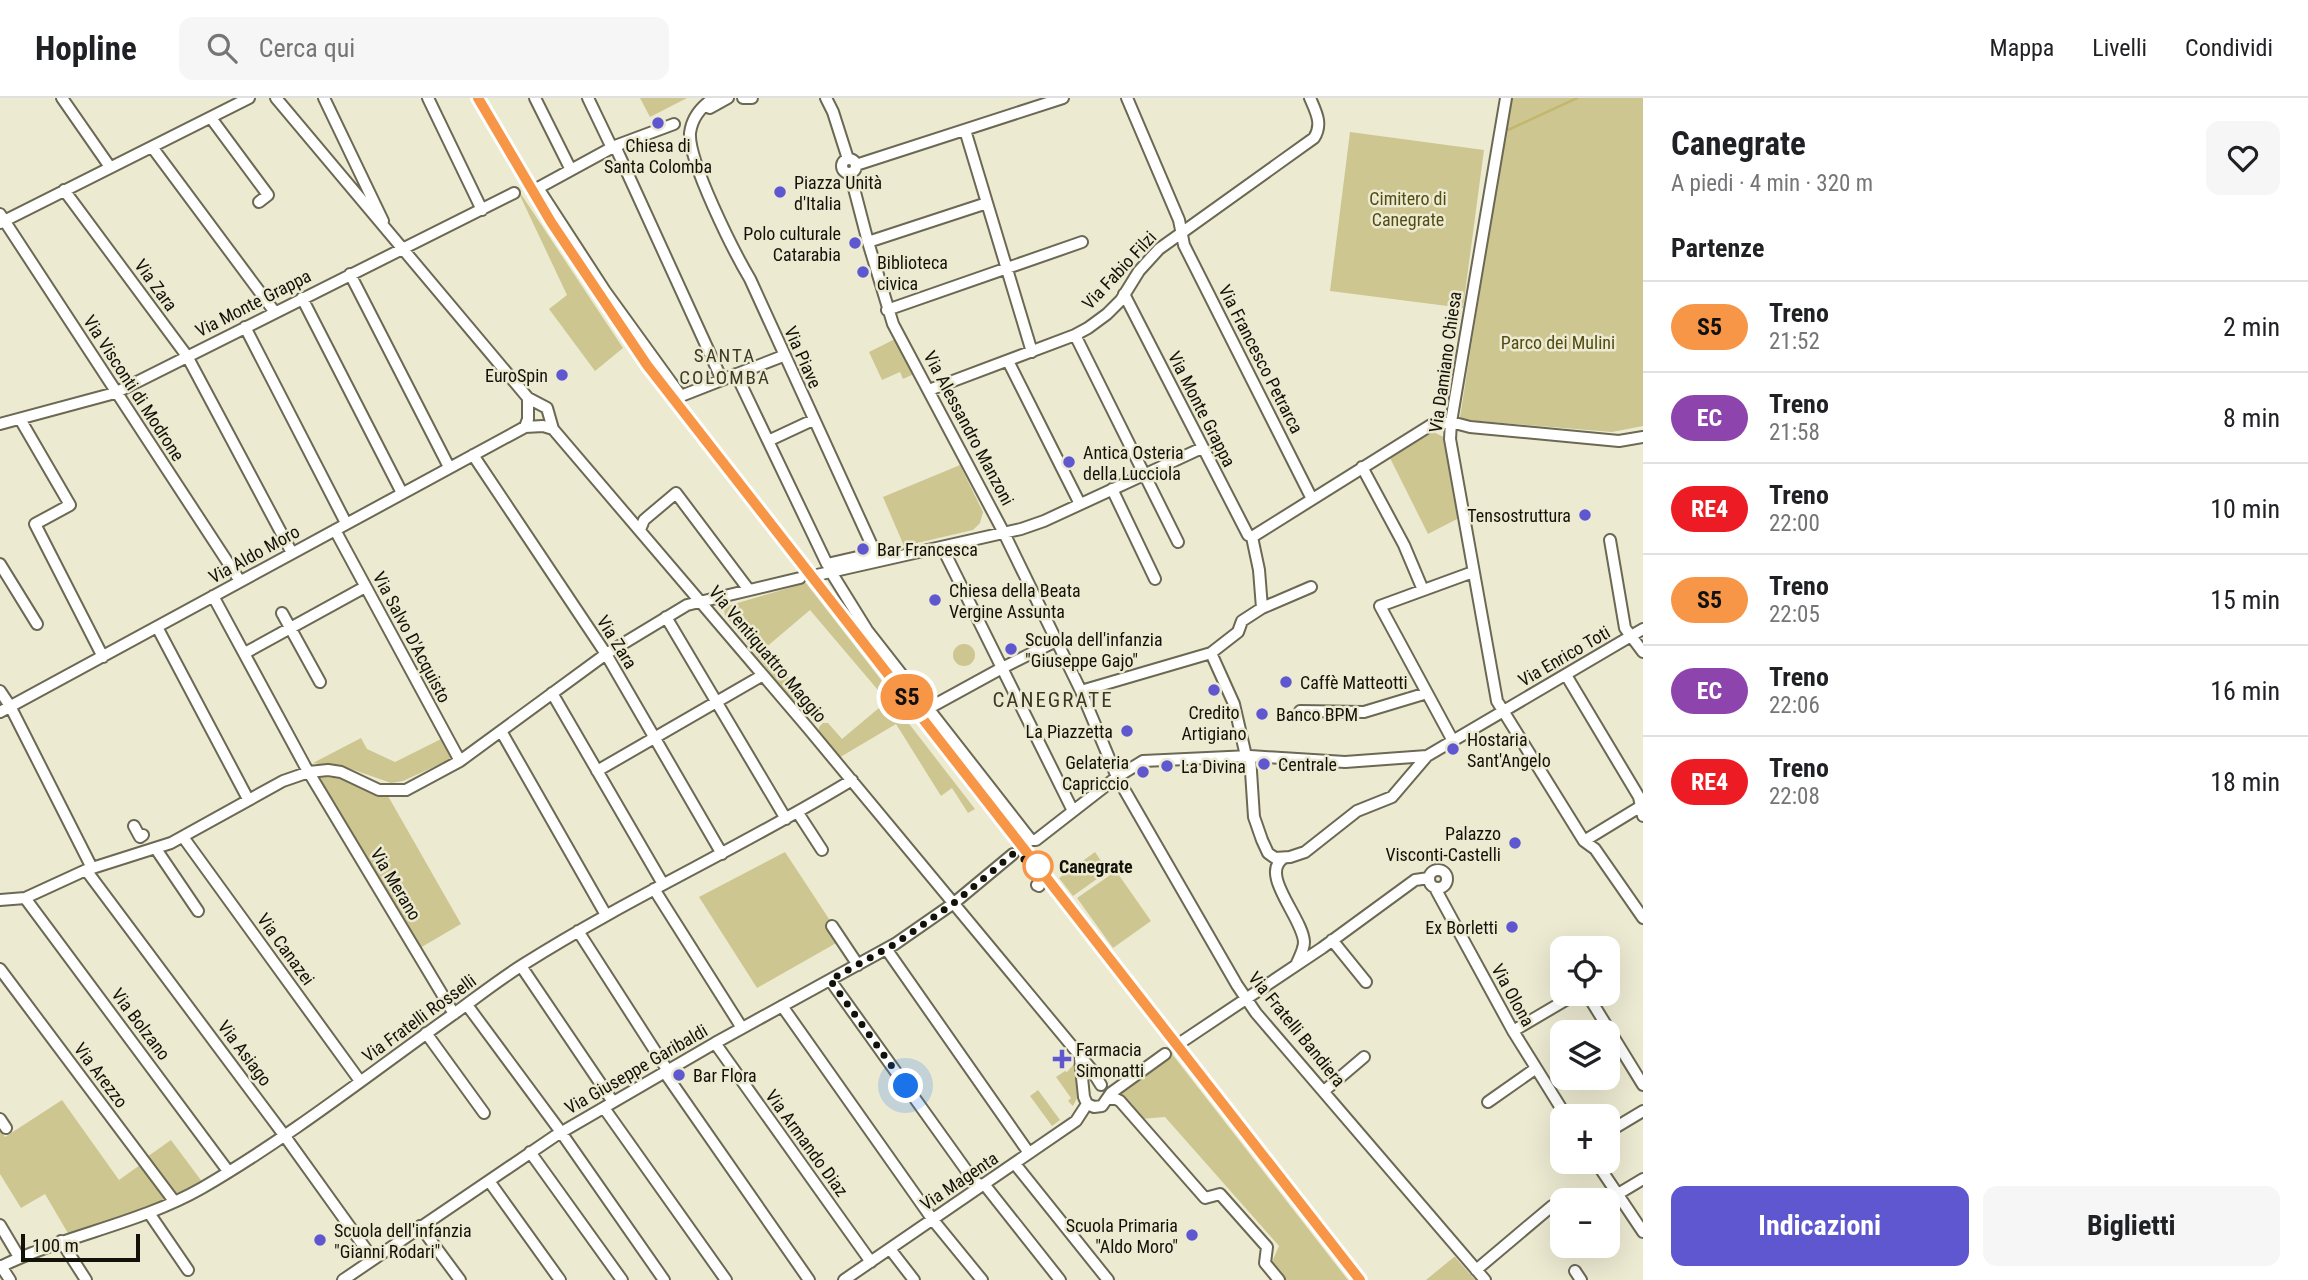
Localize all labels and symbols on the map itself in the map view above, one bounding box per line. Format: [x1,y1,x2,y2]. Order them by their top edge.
marker: Chiesa di Santa Colomba [650,115,666,131]
place label: Chiesa di Santa Colomba [604,135,712,177]
place label: Piazza Unità d'Italia [794,172,882,214]
marker: Piazza Unità d'Italia [772,184,788,200]
park label: Cimitero di Canegrate [1369,188,1447,230]
place label: Polo culturale Catarabia [743,223,841,265]
street label: Via Fabio Filzi [1078,227,1160,313]
marker: Polo culturale Catarabia [847,235,863,251]
place label: Biblioteca civica [877,252,948,294]
street label: Via Zara [130,255,182,315]
marker: Biblioteca civica [855,264,871,280]
street label: Via Monte Grappa [192,265,314,341]
street label: Via Francesco Petrarca [1214,281,1308,437]
street label: Via Damiano Chiesa [1425,290,1465,434]
street label: Via Visconti di Modrone [79,311,189,465]
street label: Via Piave [780,323,826,391]
park label: Parco dei Mulini [1501,332,1615,353]
district label: SANTA COLOMBA [679,344,771,389]
street label: Via Alessandro Manzoni [919,347,1019,509]
street label: Via Monte Grappa [1164,348,1240,470]
place label: EuroSpin [485,365,548,386]
marker: EuroSpin [554,367,570,383]
place label: Antica Osteria della Lucciola [1083,442,1184,484]
marker: Antica Osteria della Lucciola [1061,454,1077,470]
place label: Tensostruttura [1467,505,1571,526]
marker: Tensostruttura [1577,507,1593,523]
street label: Via Aldo Moro [205,520,303,588]
place label: Bar Francesca [877,539,978,560]
marker: Bar Francesca [855,541,871,557]
street label: Via Salvo D'Acquisto [369,568,455,706]
place label: Chiesa della Beata Vergine Assunta [949,580,1081,622]
street label: Via Ventiquattro Maggio [705,581,831,727]
marker: Chiesa della Beata Vergine Assunta [927,592,943,608]
street label: Via Zara [593,612,641,672]
street label: Via Enrico Toti [1514,621,1614,691]
place label: Scuola dell'infanzia "Giuseppe Gajo" [1025,629,1163,671]
marker: Scuola dell'infanzia "Giuseppe Gajo" [1003,641,1019,657]
place label: Caffè Matteotti [1300,672,1408,693]
line badge: S5 [876,674,939,720]
marker: Caffè Matteotti [1278,674,1294,690]
marker: Credito Artigiano [1206,682,1222,698]
district label: CANEGRATE [992,688,1114,712]
place label: Credito Artigiano [1181,702,1247,744]
place label: Banco BPM [1276,704,1358,725]
marker: Banco BPM [1254,706,1270,722]
place label: La Piazzetta [1026,721,1113,742]
marker: La Piazzetta [1119,723,1135,739]
place label: Hostaria Sant'Angelo [1467,729,1551,771]
marker: Hostaria Sant'Angelo [1445,741,1461,757]
place label: Gelateria Capriccio [1062,752,1129,794]
place label: Centrale [1278,754,1337,775]
place label: La Divina [1181,756,1246,777]
marker: Centrale [1256,756,1272,772]
marker: La Divina [1159,758,1175,774]
marker: Gelateria Capriccio [1135,764,1151,780]
place label: Palazzo Visconti-Castelli [1385,823,1501,865]
marker: Palazzo Visconti-Castelli [1507,835,1523,851]
street label: Via Merano [366,844,426,924]
marker: Canegrate [1023,851,1053,881]
place label: Canegrate [1059,856,1133,877]
street label: Via Canazei [253,909,319,989]
place label: Ex Borletti [1425,917,1498,938]
marker: Ex Borletti [1504,919,1520,935]
street label: Via Olona [1487,960,1539,1030]
street label: Via Fratelli Bandiera [1244,967,1350,1091]
street label: Via Fratelli Rosselli [358,970,480,1066]
street label: Via Bolzano [107,984,175,1064]
street label: Via Asiago [214,1016,276,1090]
street label: Via Giuseppe Garibaldi [561,1020,711,1118]
street label: Via Arezzo [70,1038,132,1112]
place label: Farmacia Simonatti [1076,1039,1144,1081]
marker: Farmacia Simonatti [1054,1051,1070,1067]
place label: Bar Flora [693,1065,757,1086]
marker: Bar Flora [671,1067,687,1083]
your location [888,1068,923,1103]
street label: Via Armando Diaz [761,1086,853,1201]
street label: Via Magenta [916,1147,1002,1215]
place label: Scuola Primaria "Aldo Moro" [1066,1215,1178,1257]
place label: Scuola dell'infanzia "Gianni Rodari" [334,1220,472,1262]
marker: Scuola Primaria "Aldo Moro" [1184,1227,1200,1243]
scale bar [21,1231,140,1263]
marker: Scuola dell'infanzia "Gianni Rodari" [312,1232,328,1248]

